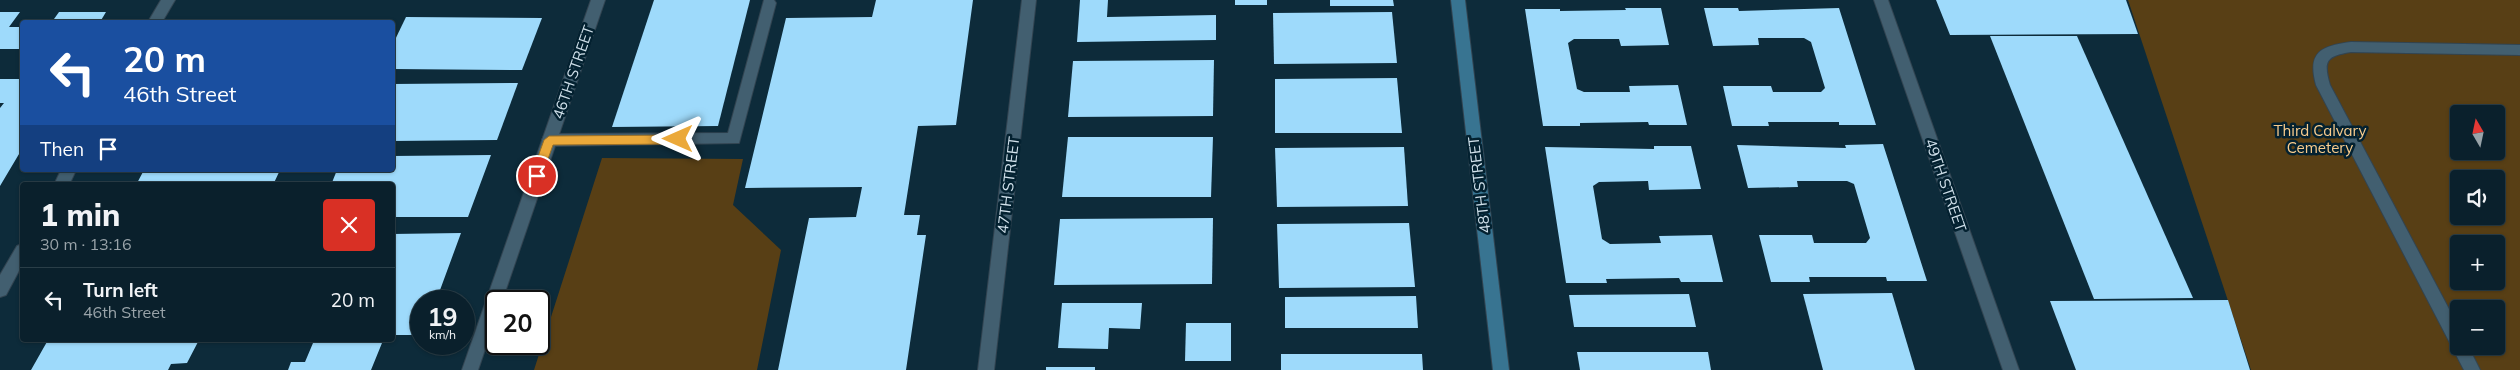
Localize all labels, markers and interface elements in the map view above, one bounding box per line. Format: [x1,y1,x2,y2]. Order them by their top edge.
street label: 46TH STREET [548,23,598,121]
text: 20 m [123,37,206,81]
icon: left [40,40,105,105]
text: 46th Street [123,80,237,108]
north arrow [2450,105,2505,160]
map controls [2450,105,2505,355]
position arrow [651,112,703,164]
park label: Third Calvary Cemetery [2274,121,2367,157]
icon: arrive [94,135,122,163]
street label: 47TH STREET [993,135,1023,235]
street label: 48TH STREET [1464,135,1494,235]
street label: 49TH STREET [1921,136,1971,234]
text: Then [40,137,84,161]
pin [516,155,558,197]
icon: arrive [523,162,551,190]
button: sound [2450,170,2505,225]
text: 1 min [40,196,120,234]
button: close [323,199,375,251]
text: 30 m · 13:16 [40,234,132,254]
button: + [2450,235,2505,290]
text: Turn left [83,278,158,302]
icon: left [40,286,68,314]
text: 20 m [331,288,375,312]
speed limit sign: 20 [485,290,550,355]
button: − [2450,300,2505,355]
text: 19 [427,301,458,332]
text: 46th Street [83,302,166,322]
text: km/h [429,327,456,342]

